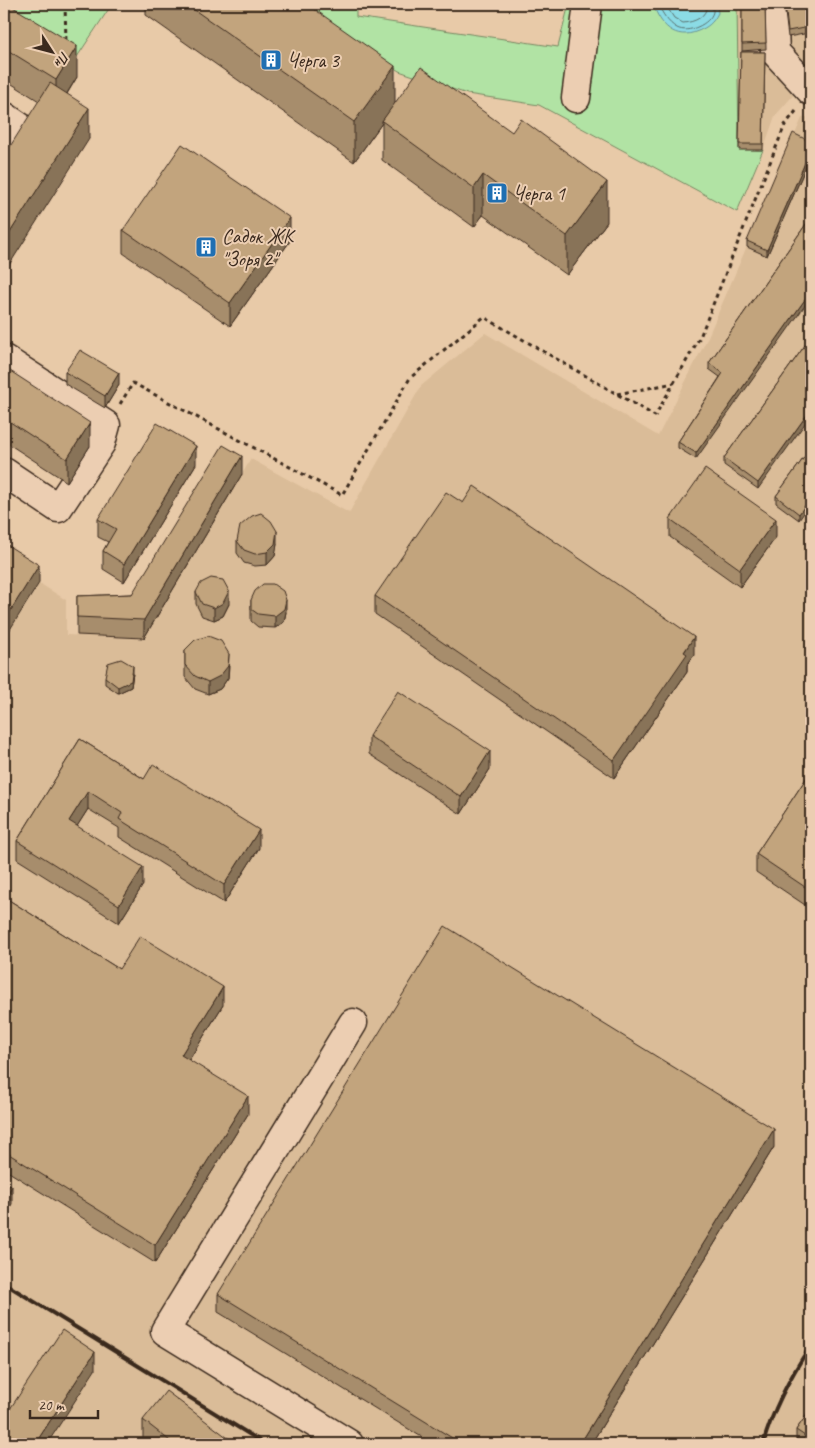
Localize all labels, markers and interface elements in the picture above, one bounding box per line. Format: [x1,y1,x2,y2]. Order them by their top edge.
north arrow [28,28,78,78]
text: Пн [50,48,73,71]
building icon: Черга 3 [259,48,283,72]
place label: Черга 3 [287,48,341,73]
building icon: Черга 1 [485,181,509,205]
place label: Черга 1 [513,181,566,206]
place label: Садок ЖК "Зоря 2" [222,224,296,272]
building icon: Садок ЖК "Зоря 2" [194,235,218,259]
scale bar [30,1388,98,1420]
text: 20 m [38,1396,65,1415]

